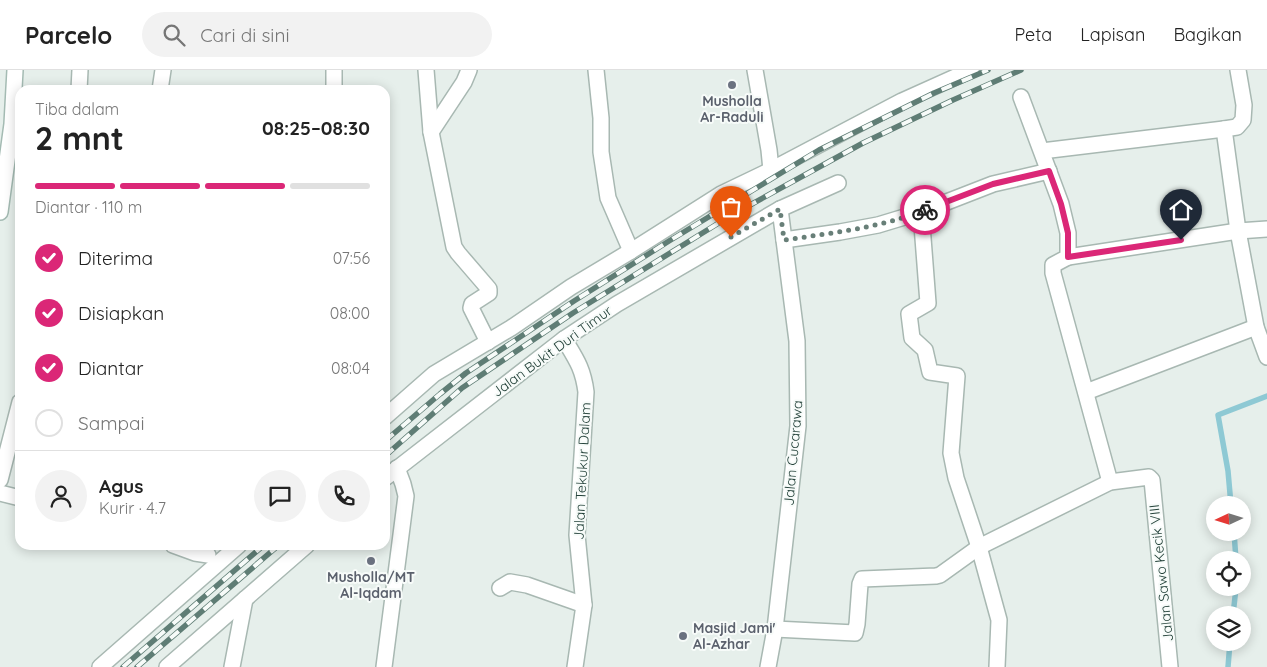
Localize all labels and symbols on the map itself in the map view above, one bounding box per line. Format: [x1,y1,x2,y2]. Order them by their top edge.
marker: Musholla Ar-Raduli [726,79,738,91]
place label: Musholla Ar-Raduli [700,92,764,126]
courier [900,185,950,235]
pin [710,186,752,237]
pin [1160,189,1202,240]
street label: Jalan Bukit Duri Timur [488,301,616,401]
street label: Jalan Cucarawa [779,400,807,506]
street label: Jalan Tekukur Dalam [569,402,595,540]
north arrow [1206,496,1251,541]
street label: Jalan Sawo Kecik VIII [1145,504,1177,642]
marker: Musholla/MT Al-Iqdam [365,555,377,567]
place label: Musholla/MT Al-Iqdam [327,568,415,602]
place label: Masjid Jami' Al-Azhar [693,619,776,653]
marker: Masjid Jami' Al-Azhar [677,630,689,642]

